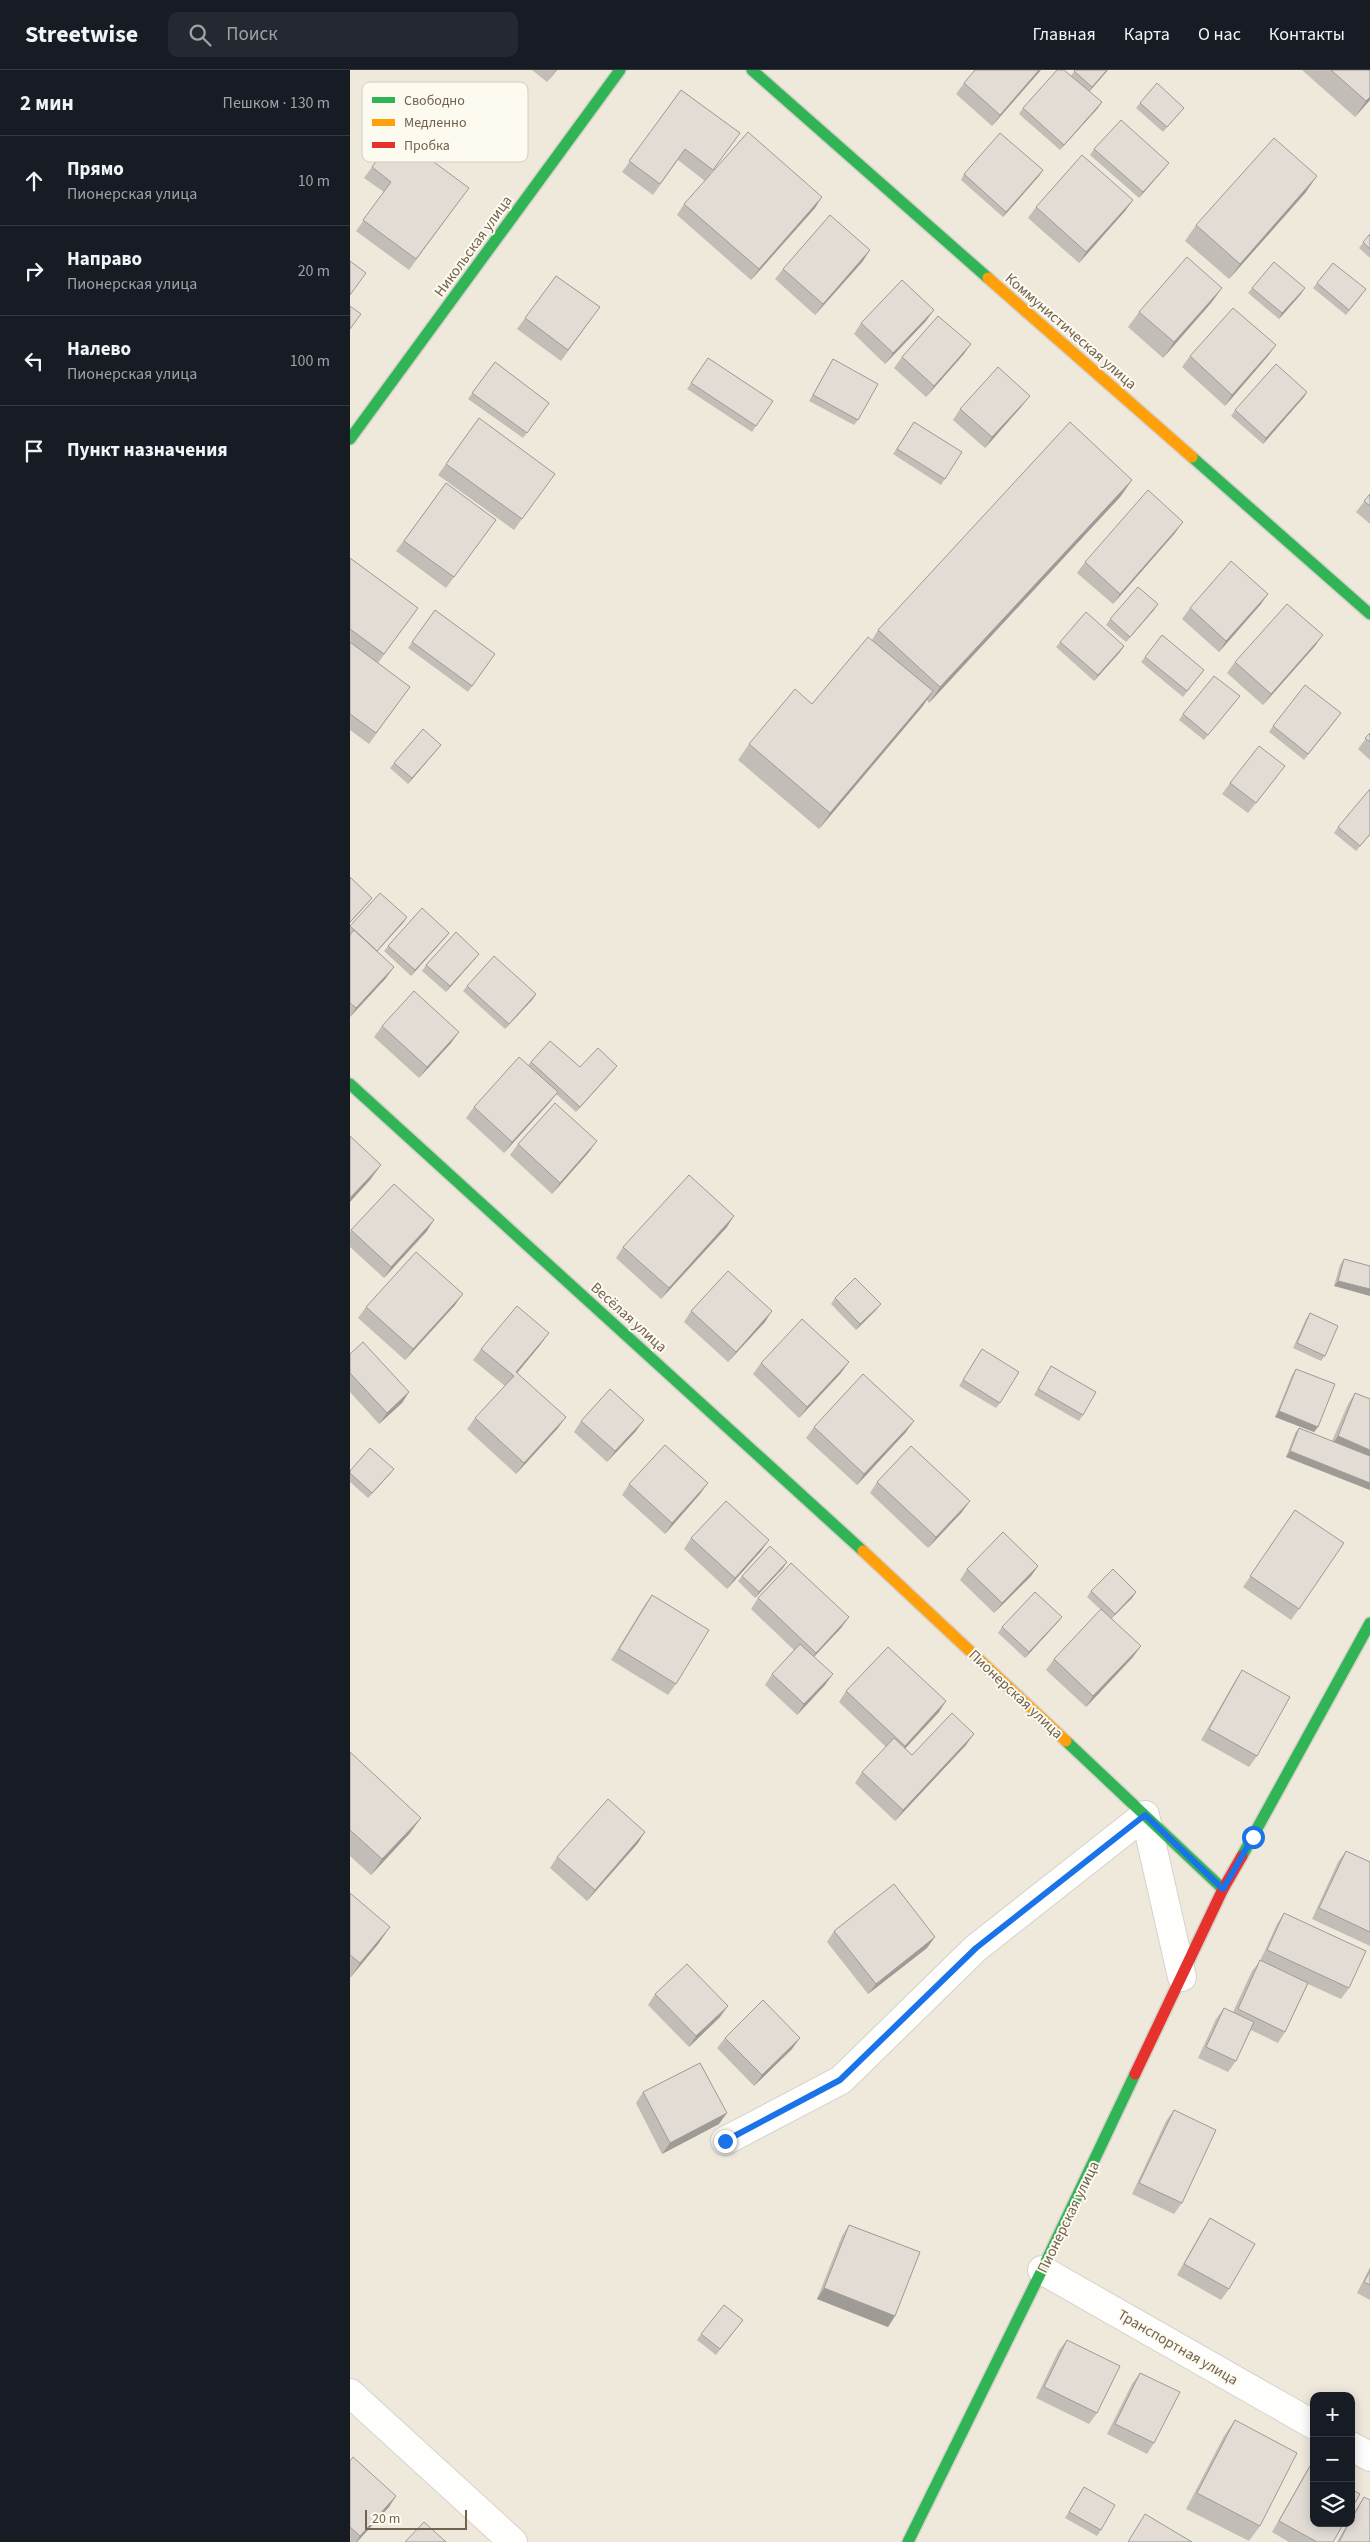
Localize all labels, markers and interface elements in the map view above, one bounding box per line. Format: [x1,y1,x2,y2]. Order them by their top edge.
search box [168,12,518,57]
text: Streetwise [25,17,138,52]
icon: search [186,21,214,49]
text: Поиск [226,21,278,48]
text: Главная [1033,22,1096,47]
text: Карта [1124,22,1170,47]
text: О нас [1198,22,1241,47]
text: Контакты [1269,22,1345,47]
legend [362,82,528,162]
text: 2 мин [20,88,74,118]
text: Свободно [404,91,465,111]
text: Пешком · 130 m [223,92,330,114]
text: Медленно [404,113,467,133]
text: Пробка [404,136,450,156]
text: Прямо [67,156,124,183]
icon: ahead [20,167,48,195]
text: 10 m [298,170,330,192]
text: Пионерская улица [67,183,197,205]
street label: Никольская улица [429,191,517,301]
text: Направо [67,246,142,273]
icon: right [20,257,48,285]
text: 20 m [298,260,330,282]
street label: Коммунистическая улица [1000,268,1141,395]
text: Пионерская улица [67,273,197,295]
text: Налево [67,336,131,363]
icon: left [20,347,48,375]
text: 100 m [290,350,330,372]
text: Пионерская улица [67,363,197,385]
icon: arrive [20,437,48,465]
text: Пункт назначения [67,437,228,464]
street label: Весёлая улица [586,1278,671,1357]
street label: Пионерская улица [964,1645,1068,1744]
route start [1242,1826,1265,1849]
route end [714,2130,737,2153]
street label: Пионерская улица [1032,2158,1105,2277]
street label: Транспортная улица [1114,2304,1242,2390]
map controls [1310,2392,1355,2527]
button: + [1310,2392,1355,2437]
button: − [1310,2437,1355,2482]
button: layers [1310,2482,1355,2527]
scale bar [365,2507,468,2530]
text: 20 m [372,2509,400,2529]

